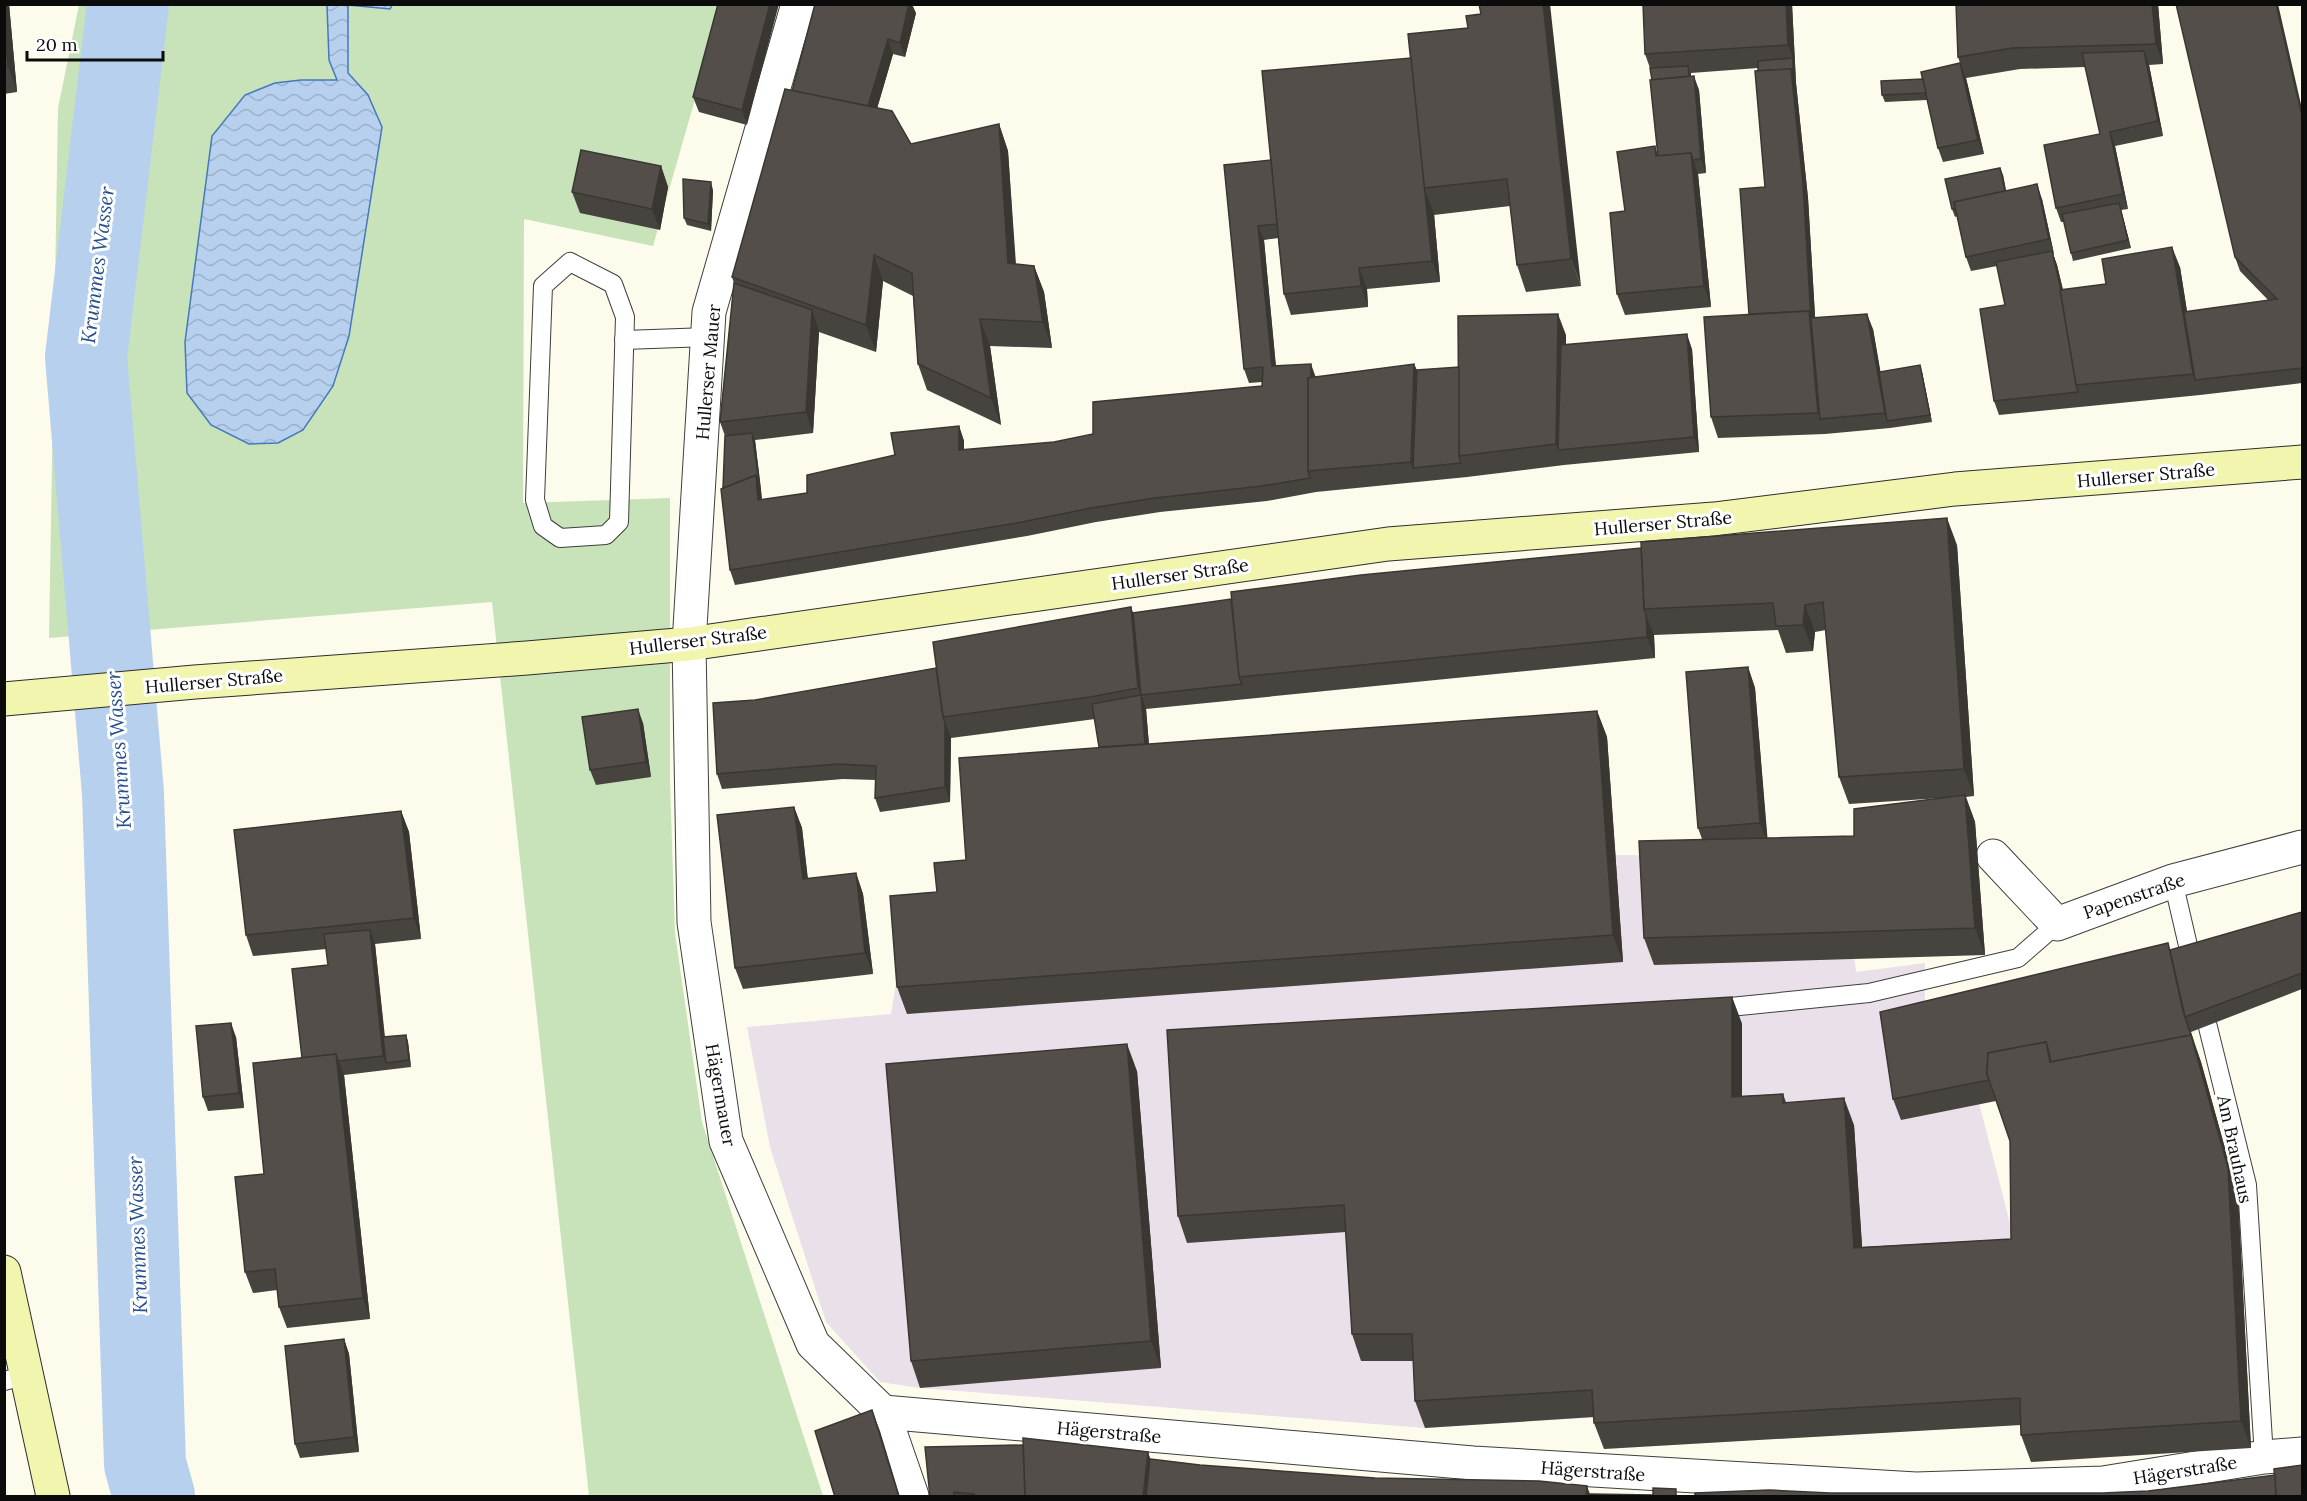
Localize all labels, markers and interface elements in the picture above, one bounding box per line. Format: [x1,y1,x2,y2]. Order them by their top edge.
scale bar [27,24,164,62]
text: 20 m [36,33,78,56]
water label: Krummes Wasser [75,184,119,345]
street label: Hullerser Mauer [691,303,725,441]
street label: Hullerser Straße [2076,457,2216,492]
street label: Hullerser Straße [1593,505,1733,540]
street label: Hullerser Straße [1110,553,1250,595]
street label: Hullerser Straße [628,620,768,660]
street label: Hullerser Straße [144,663,284,698]
water label: Krummes Wasser [100,670,136,830]
street label: Papenstraße [2080,868,2188,924]
street label: Hägermauer [701,1042,741,1148]
street label: Am Brauhaus [2212,1092,2258,1205]
water label: Krummes Wasser [122,1155,152,1314]
street label: Hägerstraße [1056,1416,1162,1448]
street label: Hägerstraße [2131,1450,2239,1490]
street label: Hägerstraße [1540,1456,1646,1486]

